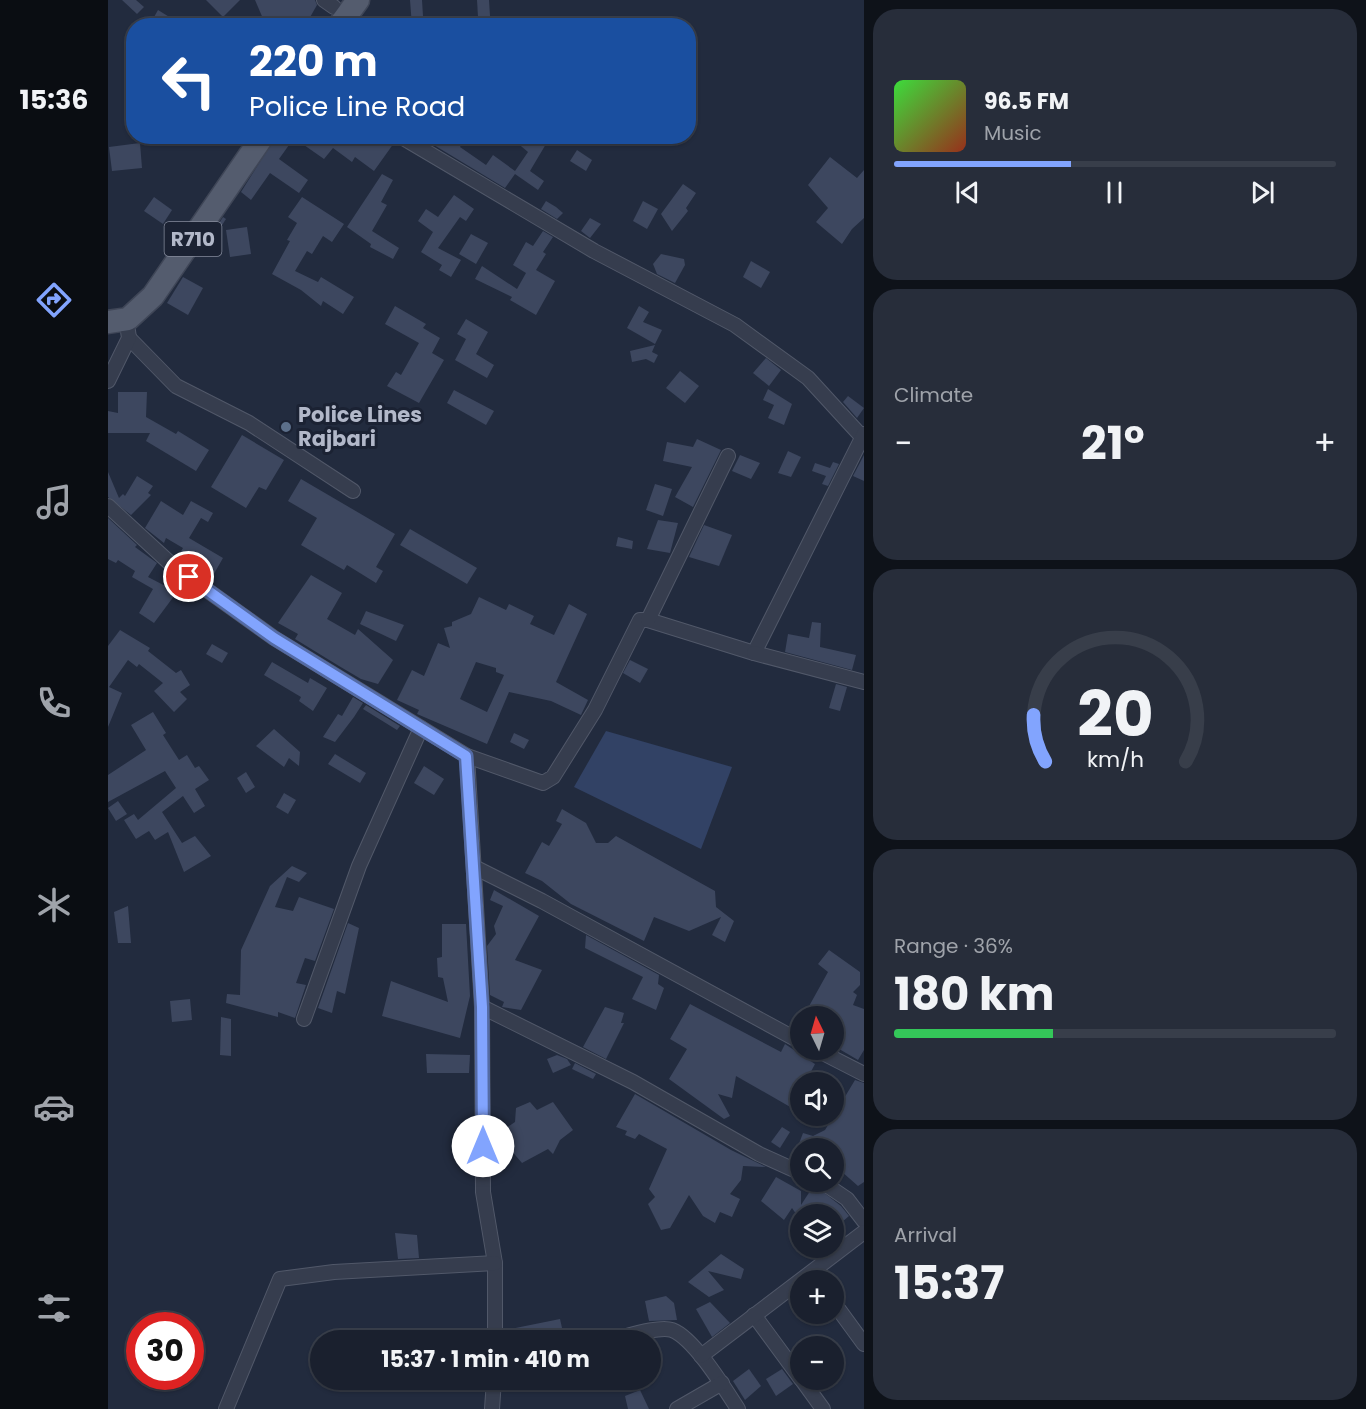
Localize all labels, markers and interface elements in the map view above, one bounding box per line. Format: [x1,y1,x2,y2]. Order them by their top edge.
text: 220 m [249,32,378,91]
icon: left [150,42,228,120]
text: 15:36 [20,81,88,118]
text: 96.5 FM [984,86,1069,117]
text: Police Line Road [249,88,465,125]
text: Music [984,119,1042,147]
icon: previous [951,176,984,209]
icon: pause [1098,176,1131,209]
icon: next [1246,176,1279,209]
road number: R710 [164,222,221,256]
icon: directions [33,279,75,321]
text: Climate [894,381,973,409]
place label: Police Lines Rajbari [298,400,422,453]
text: 21° [1081,412,1145,475]
marker: Police Lines Rajbari [279,420,293,434]
text: − [894,420,912,467]
text: + [1313,420,1336,467]
icon: music [33,481,75,523]
pin [163,551,214,602]
icon: arrive [172,560,205,593]
text: 20 [1077,670,1153,758]
icon: phone [33,682,75,724]
text: km/h [1086,744,1144,775]
icon: climate [33,884,75,926]
text: Range · 36% [894,932,1013,960]
text: 180 km [894,963,1054,1026]
north arrow [790,1006,844,1060]
map controls [790,1006,844,1390]
button: sound [790,1072,844,1126]
icon: car [33,1086,75,1128]
position arrow [451,1114,515,1178]
button: search [790,1138,844,1192]
button: layers [790,1204,844,1258]
text: Arrival [894,1221,957,1249]
text: 15:37 [894,1252,1004,1315]
button: + [790,1270,844,1324]
icon: filters [33,1287,75,1329]
speed limit sign: 30 [126,1312,204,1390]
button: − [790,1336,844,1390]
text: 15:37 · 1 min · 410 m [381,1344,590,1375]

